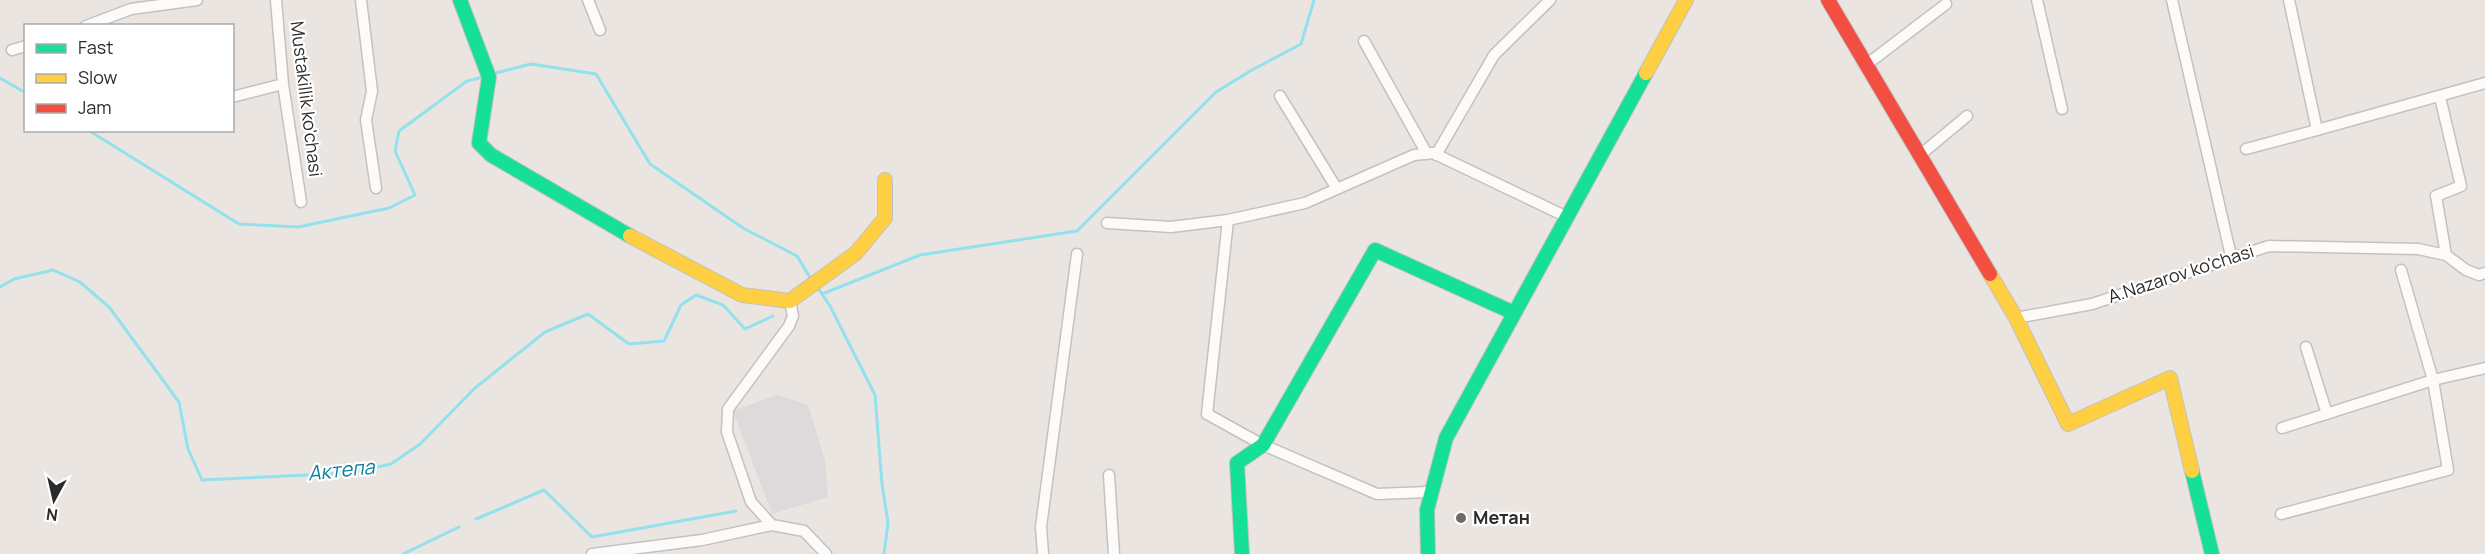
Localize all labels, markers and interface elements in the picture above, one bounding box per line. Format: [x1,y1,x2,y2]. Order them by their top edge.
street label: Mustakillik ko'chasi [286,20,328,178]
legend [24,24,234,132]
text: Fast [78,35,113,59]
text: Slow [78,65,118,89]
text: Jam [78,95,112,119]
street label: A.Nazarov ko'chasi [2105,238,2257,308]
water label: Актепа [306,452,377,486]
north arrow [24,470,84,530]
text: N [45,503,59,527]
place label: Метан [1473,505,1530,529]
marker: Метан [1454,511,1468,525]

